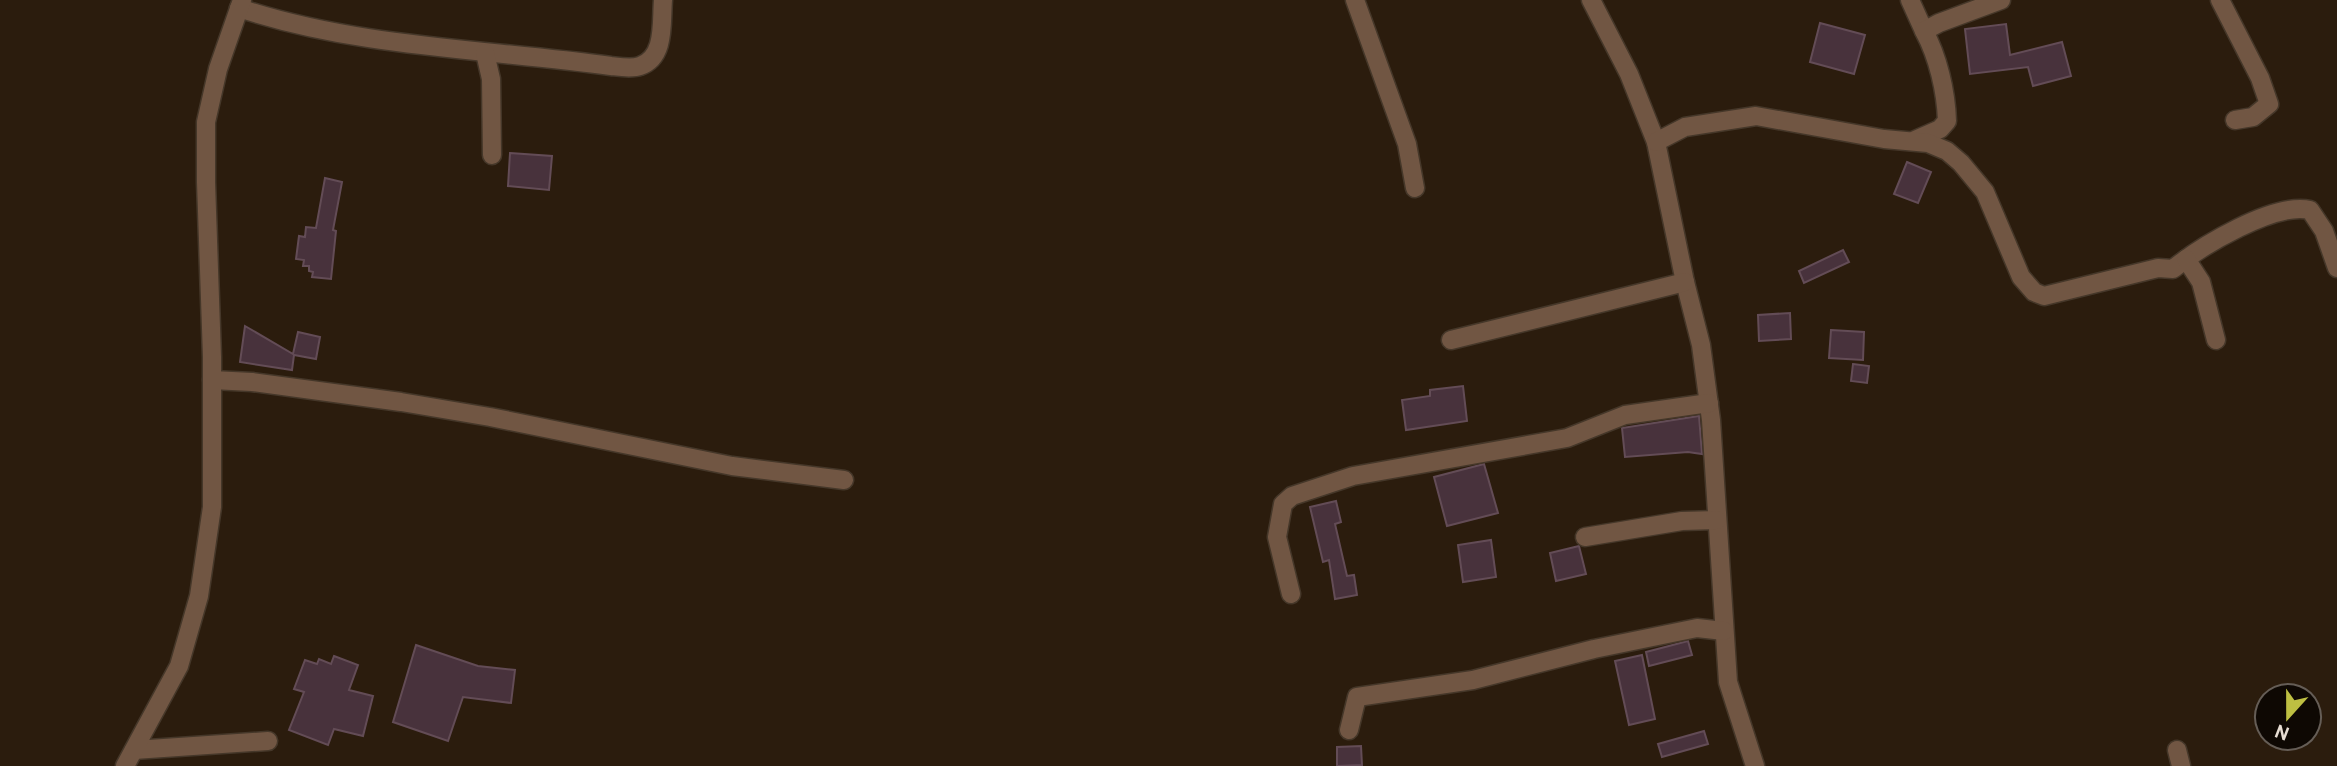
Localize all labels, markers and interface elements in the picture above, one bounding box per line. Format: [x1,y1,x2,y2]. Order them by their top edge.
north arrow [2253,682,2323,752]
text: N [2272,717,2293,745]

